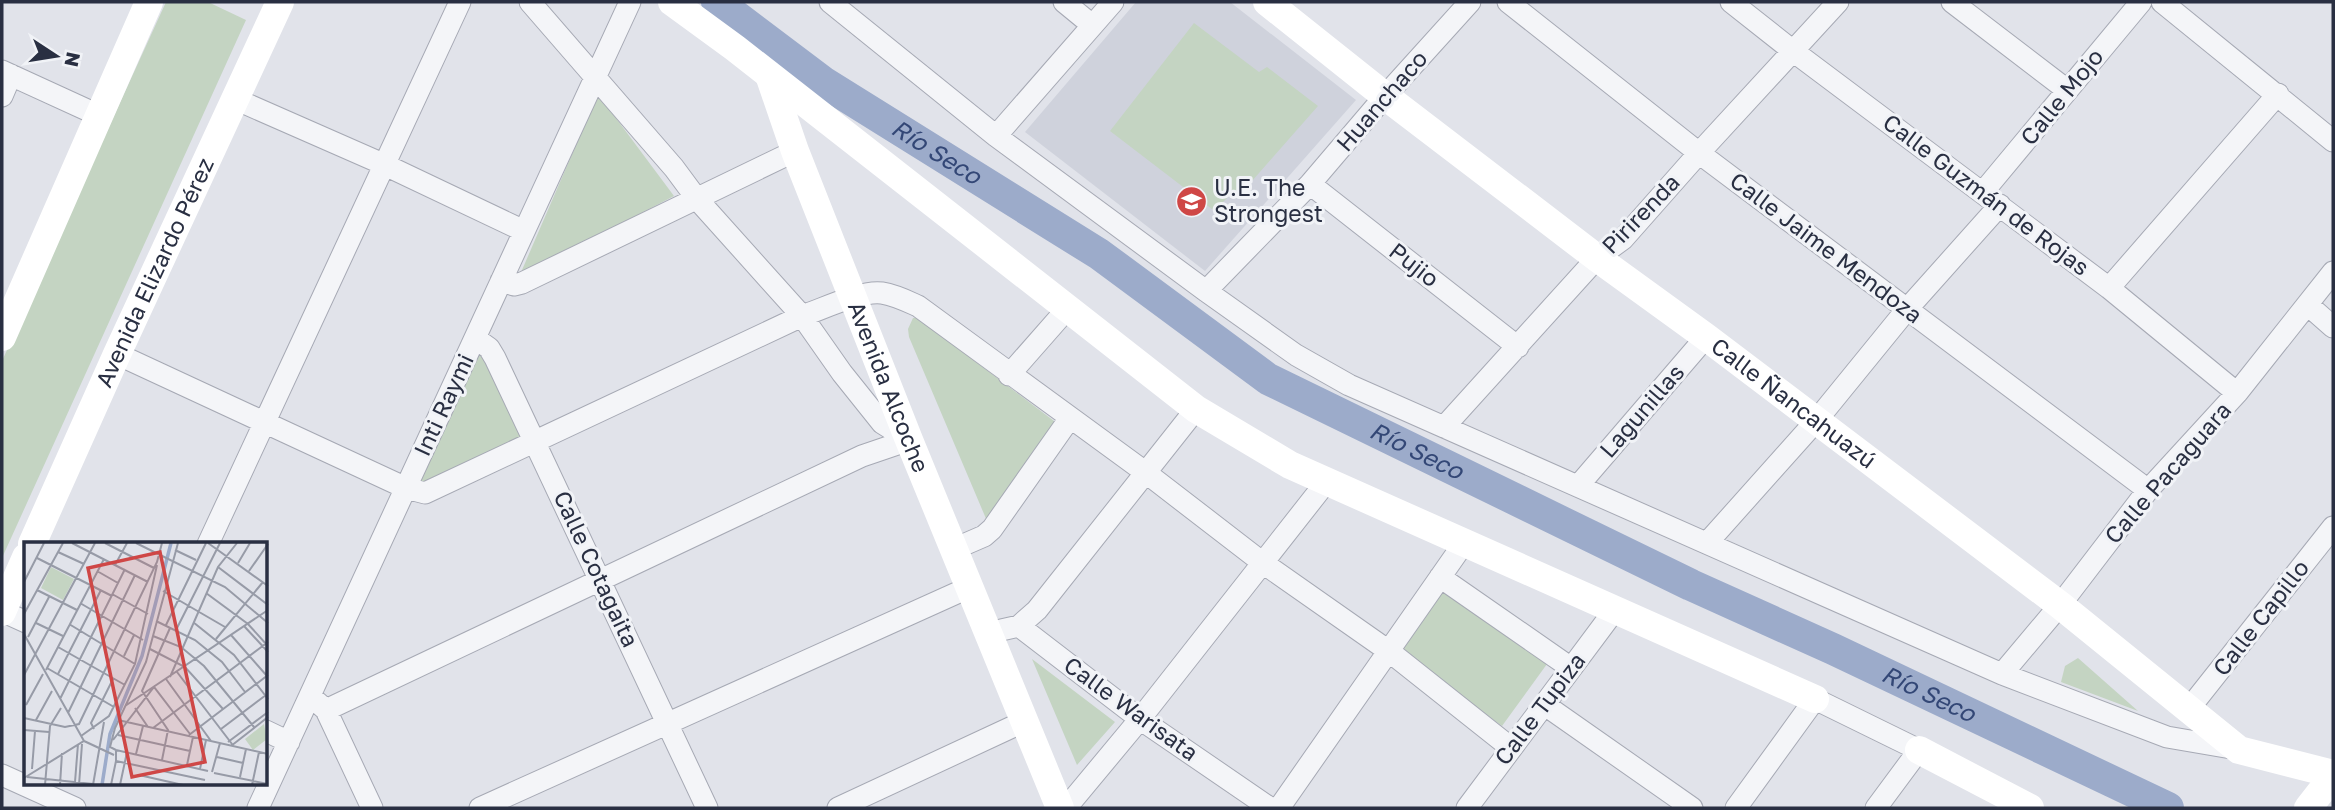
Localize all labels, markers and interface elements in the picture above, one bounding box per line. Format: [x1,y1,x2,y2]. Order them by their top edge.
north arrow [21,21,91,91]
street label: Calle Mojo [2014,43,2109,150]
street label: Huanchaco [1330,44,1433,157]
text: N [60,50,86,69]
street label: Calle Guzmán de Rojas [1878,107,2095,281]
water label: Río Seco [887,112,988,191]
street label: Avenida Elizardo Pérez [89,153,219,391]
street label: Calle Jaime Mendoza [1725,166,1928,329]
street label: Pirirenda [1596,168,1685,259]
place label: U.E. The Strongest [1214,173,1323,227]
school or university icon: U.E. The Strongest [1174,184,1208,218]
street label: Pujio [1384,236,1445,292]
street label: Avenida Alcoche [843,297,936,476]
street label: Calle Ñancahuazú [1706,331,1882,474]
street label: Inti Raymi [407,349,479,460]
street label: Lagunillas [1593,358,1689,463]
street label: Calle Pacaguara [2098,396,2236,549]
water label: Río Seco [1366,415,1470,485]
street label: Calle Cotagaita [548,486,645,651]
inset map [24,542,268,786]
street label: Calle Capillo [2206,554,2314,681]
street label: Calle Tupiza [1488,647,1591,770]
street label: Calle Warisata [1059,650,1204,766]
water label: Río Seco [1878,658,1982,728]

